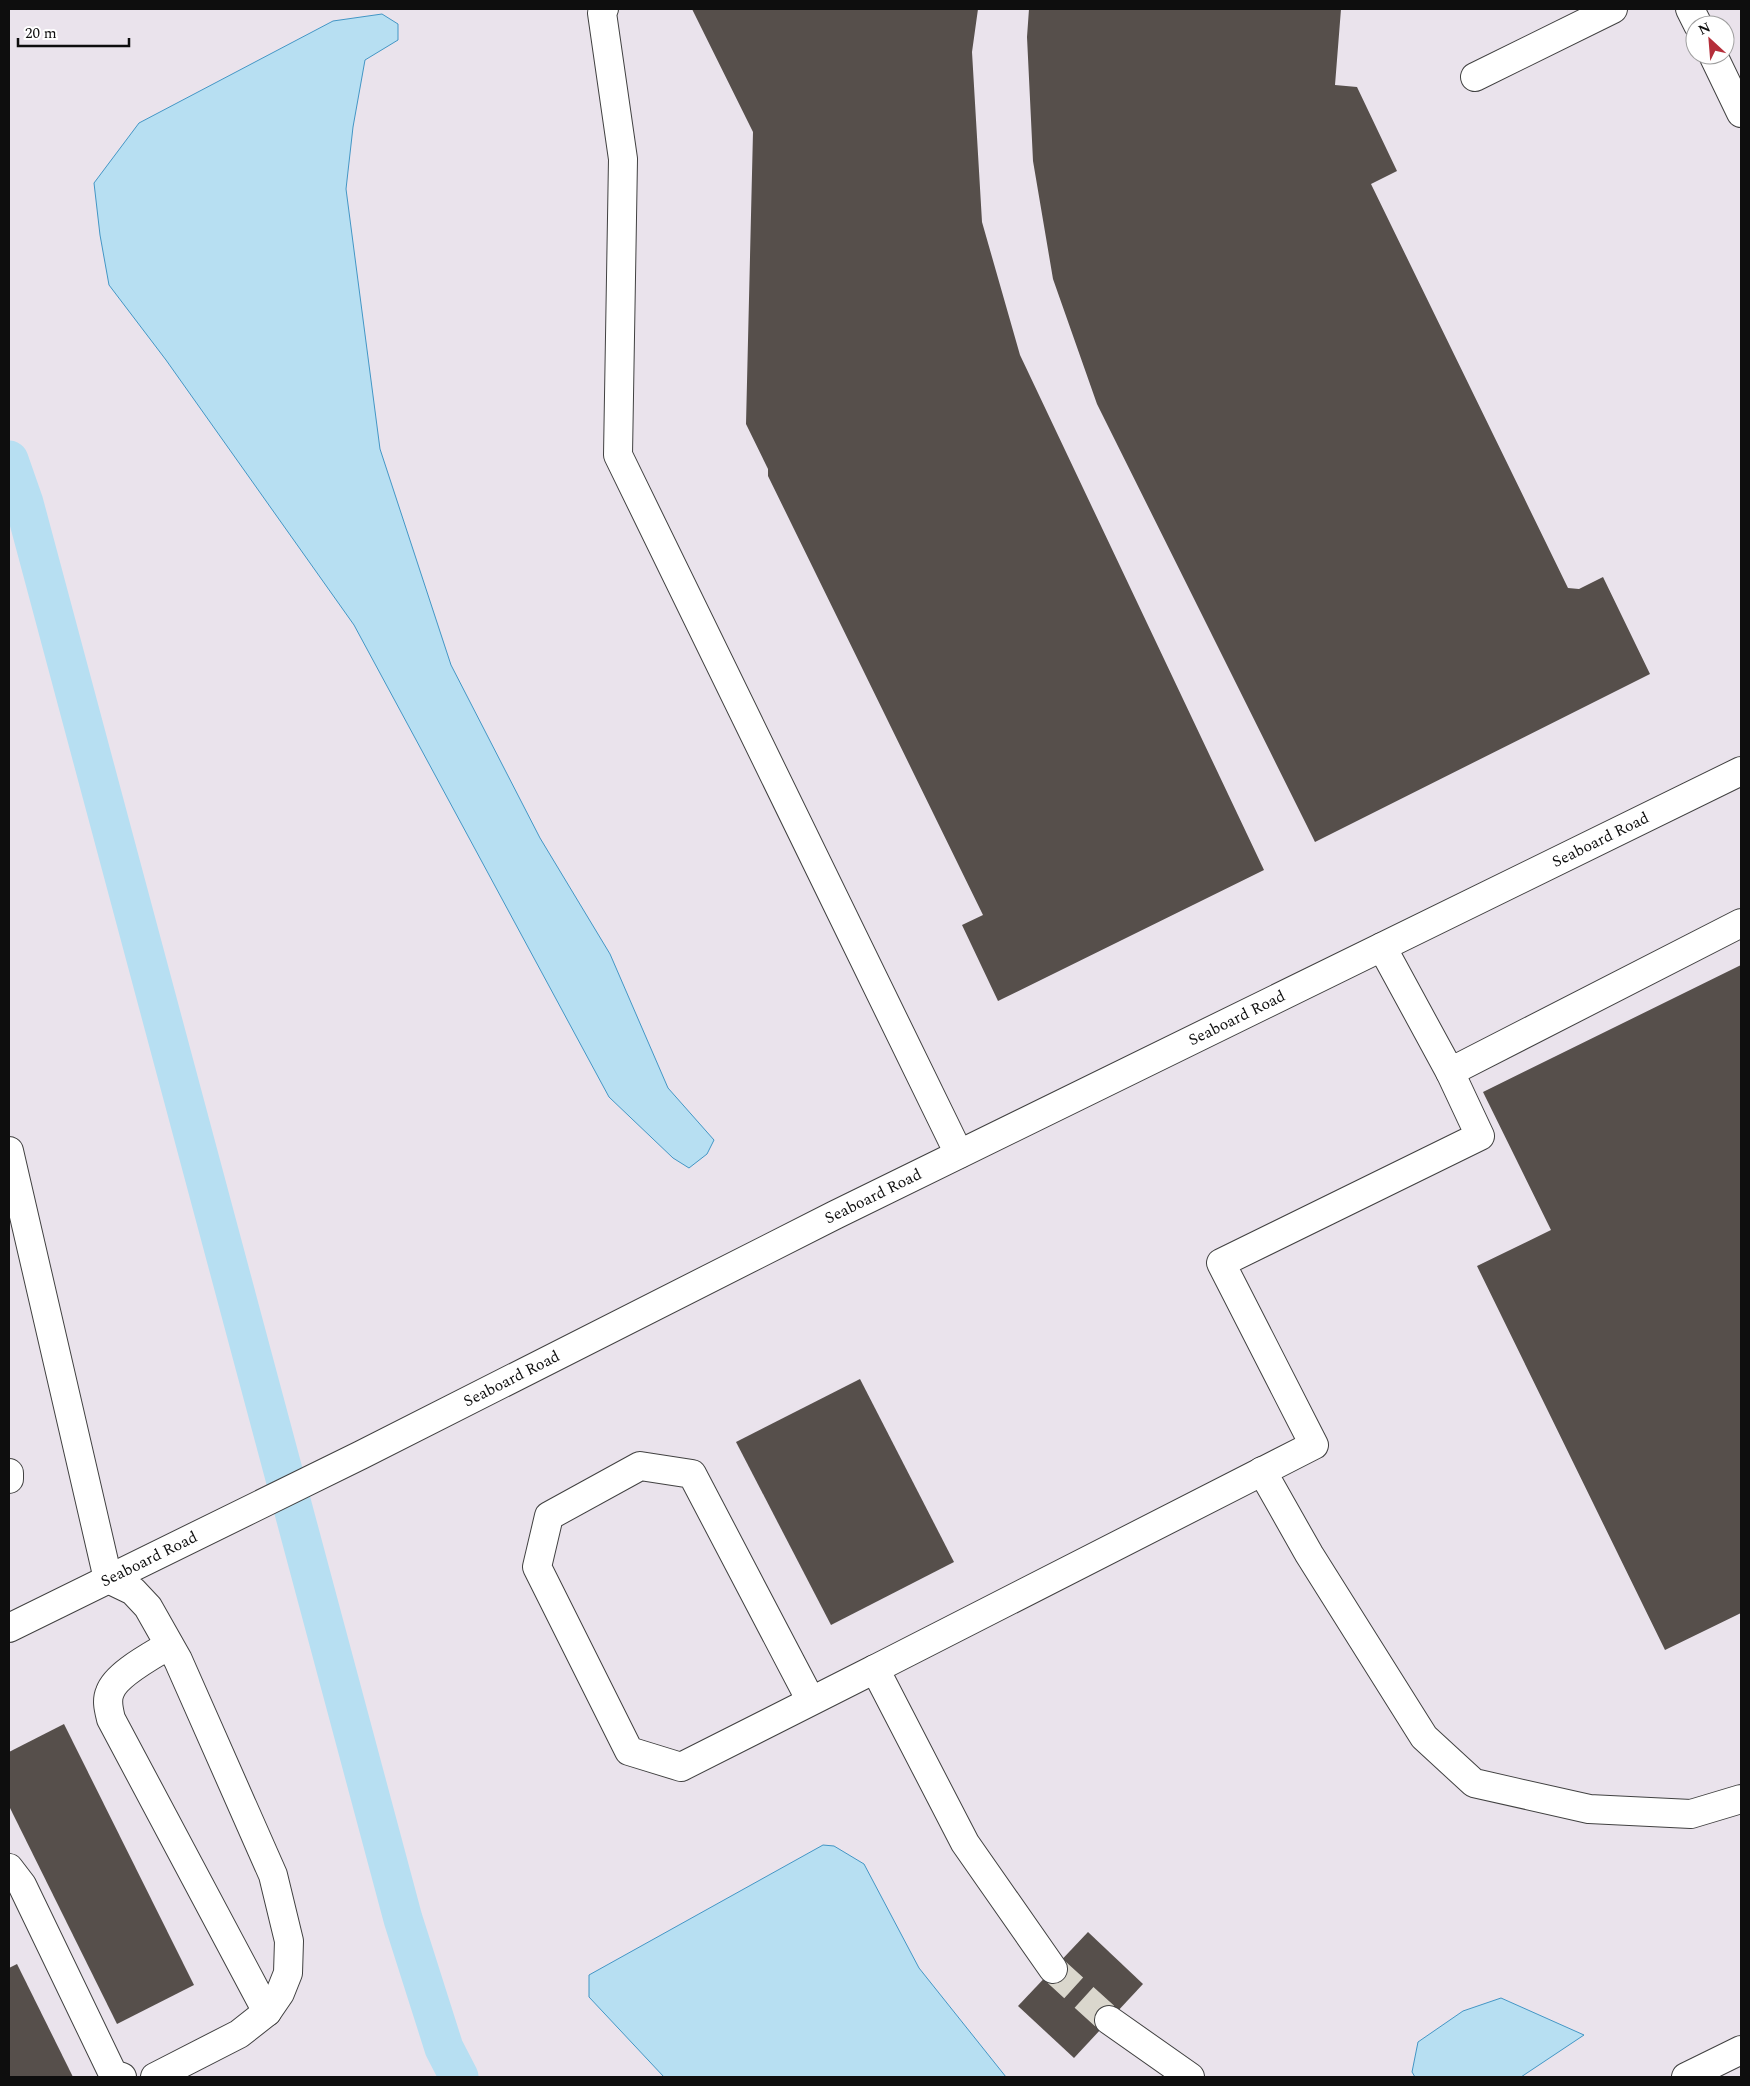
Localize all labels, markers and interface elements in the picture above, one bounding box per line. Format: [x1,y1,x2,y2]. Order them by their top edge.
scale bar [18,15,129,47]
north arrow [1685,15,1735,65]
text: N [1695,17,1714,41]
text: 20 m [25,22,57,45]
street label: Seaboard Road [1548,806,1653,874]
street label: Seaboard Road [1184,984,1289,1052]
street label: Seaboard Road [820,1162,926,1230]
street label: Seaboard Road [459,1344,564,1413]
street label: Seaboard Road [96,1525,202,1593]

